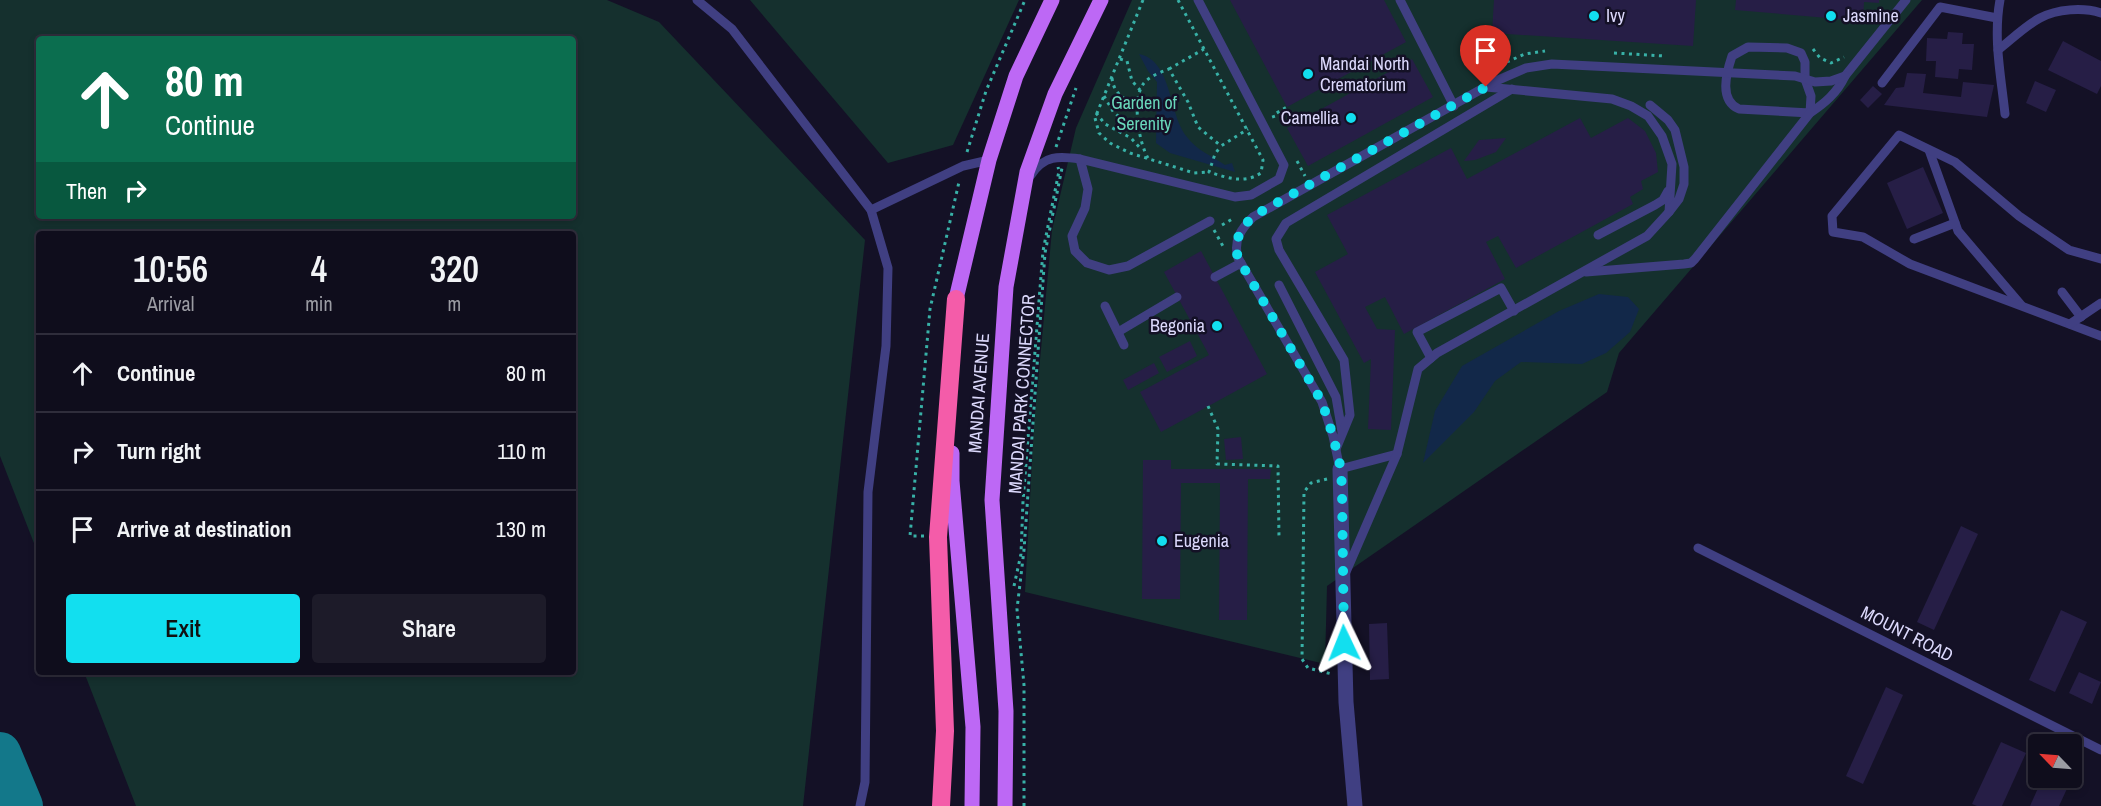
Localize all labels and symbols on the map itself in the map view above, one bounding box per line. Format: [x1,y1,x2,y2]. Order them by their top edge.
place label: Ivy [1606,3,1625,28]
place label: Jasmine [1843,3,1899,28]
marker: Ivy [1587,9,1601,23]
marker: Jasmine [1824,9,1838,23]
pin [1460,25,1511,87]
place label: Mandai North Crematorium [1320,51,1409,97]
marker: Mandai North Crematorium [1301,67,1315,81]
park label: Garden of Serenity [1111,90,1178,136]
place label: Camellia [1281,105,1339,130]
marker: Camellia [1344,111,1358,125]
street label: MANDAI PARK CONNECTOR [1002,293,1041,494]
place label: Begonia [1150,313,1205,338]
marker: Begonia [1210,319,1224,333]
street label: MANDAI AVENUE [962,332,995,454]
place label: Eugenia [1174,528,1229,553]
marker: Eugenia [1155,534,1169,548]
street label: MOUNT ROAD [1857,600,1958,668]
position arrow [1312,611,1376,675]
north arrow [2028,734,2082,788]

